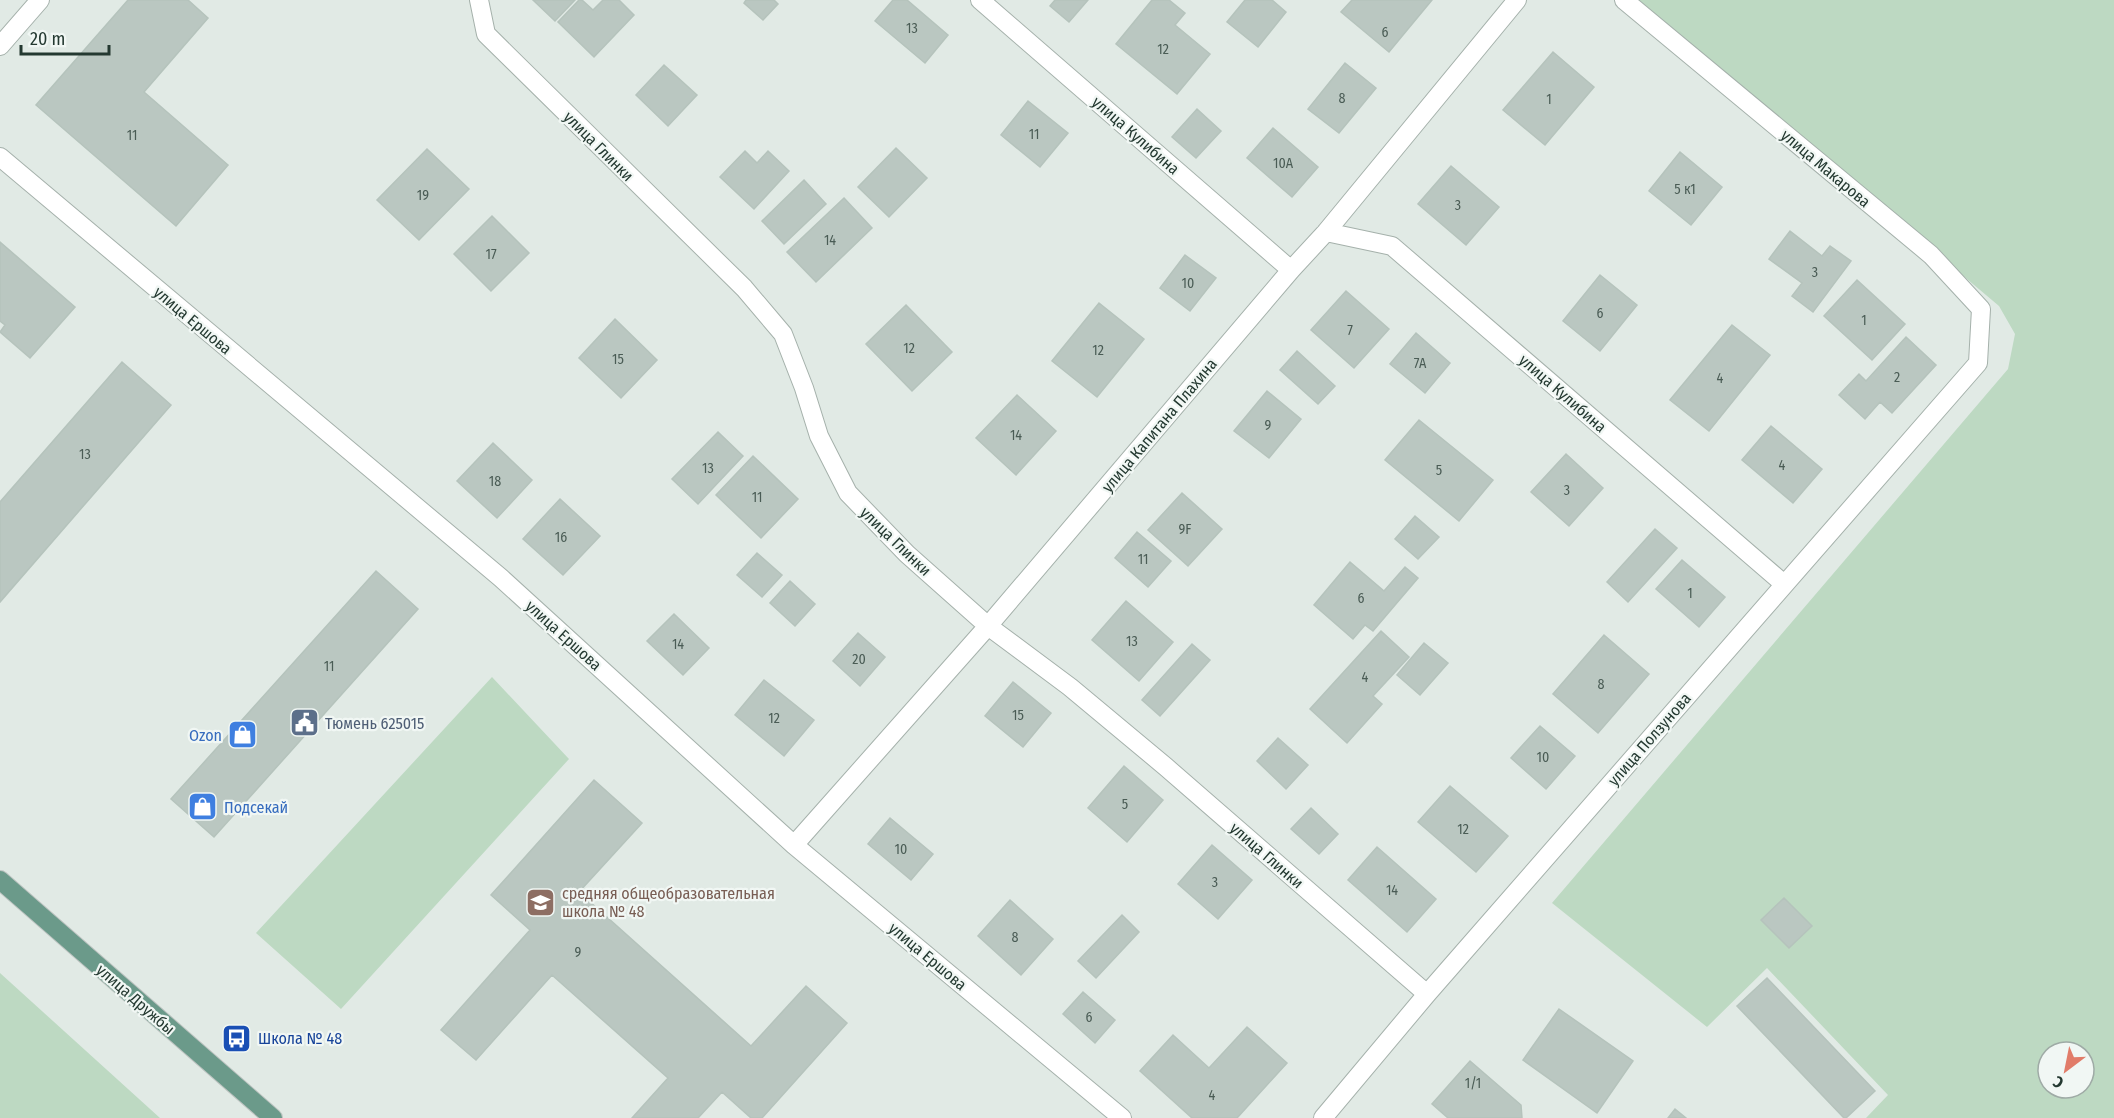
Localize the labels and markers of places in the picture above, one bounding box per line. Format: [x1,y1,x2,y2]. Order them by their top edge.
public building icon: Тюмень 625015 [288,707,320,739]
place label: Тюмень 625015 [325,714,424,733]
shop icon: Ozon [227,719,259,751]
place label: Ozon [189,726,222,745]
shop icon: Подсекай [187,791,219,823]
place label: Подсекай [224,798,288,817]
place label: средняя общеобразовательная школа № 48 [562,884,775,921]
school or university icon: средняя общеобразовательная школа № 48 [525,886,557,918]
bus stop icon: Школа № 48 [221,1022,253,1054]
place label: Школа № 48 [258,1029,342,1048]

